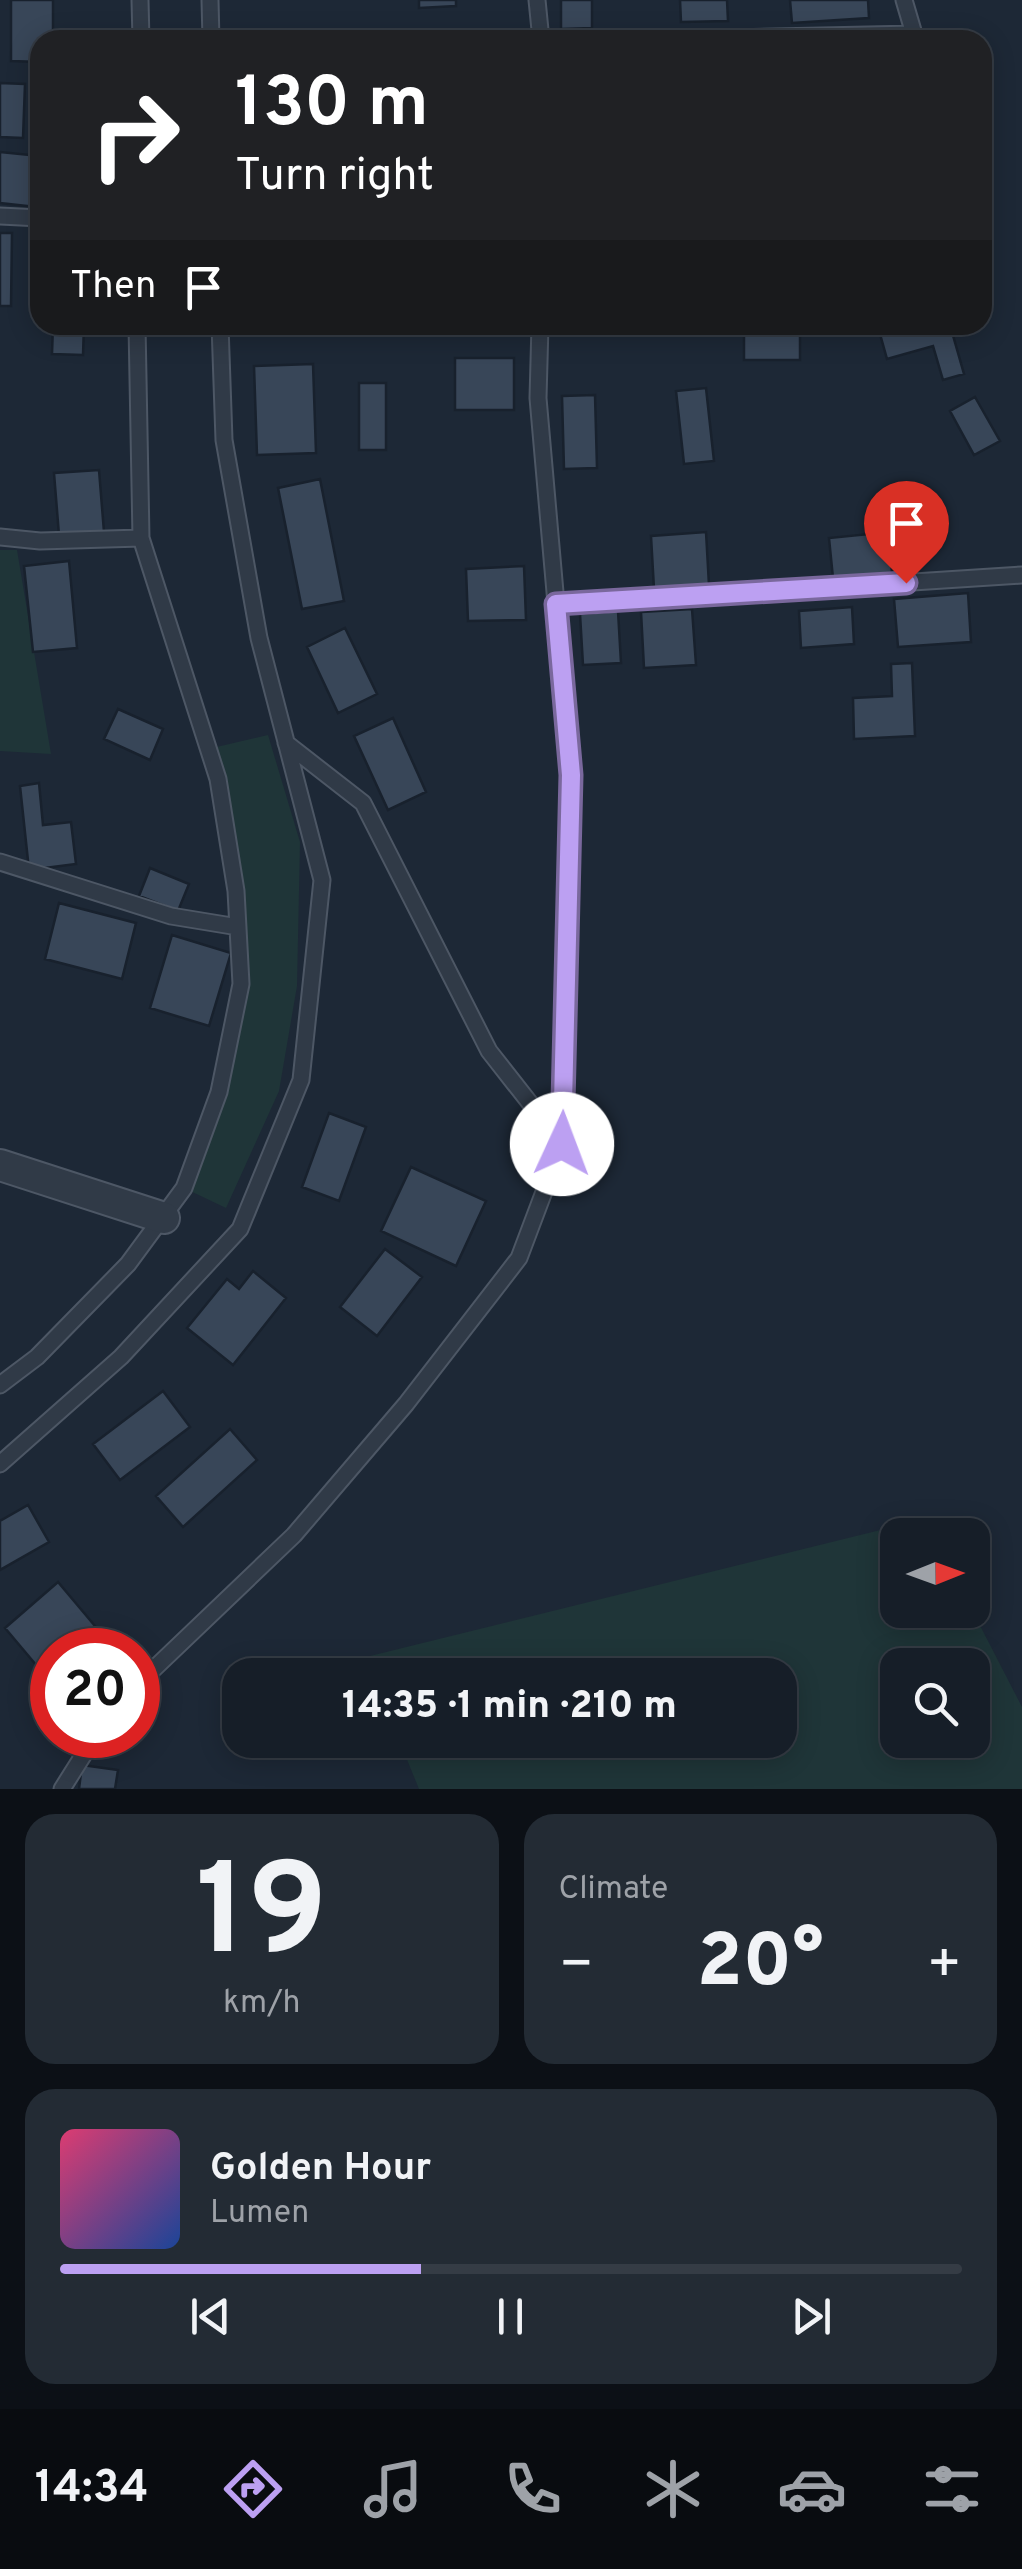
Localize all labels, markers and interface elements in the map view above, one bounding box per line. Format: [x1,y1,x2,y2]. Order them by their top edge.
text: 130 m [235,62,429,151]
icon: right [70,70,200,200]
text: Turn right [235,149,434,206]
icon: arrive [176,260,231,315]
text: Then [70,263,156,312]
pin [864,481,949,584]
icon: arrive [879,496,934,551]
position arrow [510,1092,614,1196]
north arrow [880,1518,990,1628]
map controls [880,1518,990,1758]
speed limit sign: 20 [30,1628,160,1758]
button: search [880,1648,990,1758]
text: 14:35 · 1 min · 210 m [342,1683,677,1732]
text: 19 [196,1836,328,2001]
text: Climate [559,1870,668,1910]
text: 20° [697,1918,824,2013]
text: − [559,1932,594,2002]
text: + [927,1932,962,2002]
text: km/h [223,1984,301,2024]
text: Golden Hour [210,2145,431,2194]
text: Lumen [210,2194,309,2234]
icon: previous [183,2289,238,2344]
icon: pause [483,2289,538,2344]
icon: next [784,2289,839,2344]
icon: directions [218,2454,288,2524]
icon: music [358,2454,428,2524]
icon: phone [498,2454,568,2524]
icon: climate [638,2454,708,2524]
icon: car [777,2454,847,2524]
icon: filters [917,2454,987,2524]
text: 14:34 [35,2461,149,2518]

